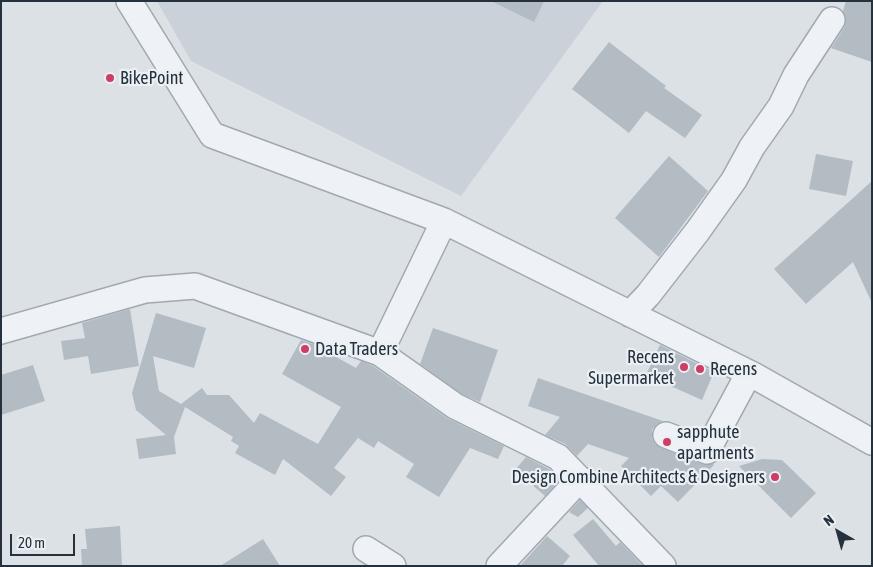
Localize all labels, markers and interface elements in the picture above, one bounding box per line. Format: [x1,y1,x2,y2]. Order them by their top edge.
place label: BikePoint [120,67,184,89]
marker: BikePoint [104,72,116,84]
place label: Data Traders [315,338,398,360]
marker: Data Traders [299,343,311,355]
place label: Recens Supermarket [588,346,674,388]
place label: Recens [710,358,757,380]
marker: Recens Supermarket [678,361,690,373]
marker: Recens [694,363,706,375]
place label: sapphute apartments [677,421,754,464]
marker: sapphute apartments [661,436,673,448]
place label: Design Combine Architects & Designers [511,466,765,488]
marker: Design Combine Architects & Designers [769,471,781,483]
north arrow [813,507,863,557]
text: N [821,511,837,529]
scale bar [12,524,78,556]
text: 20 m [18,534,45,551]

